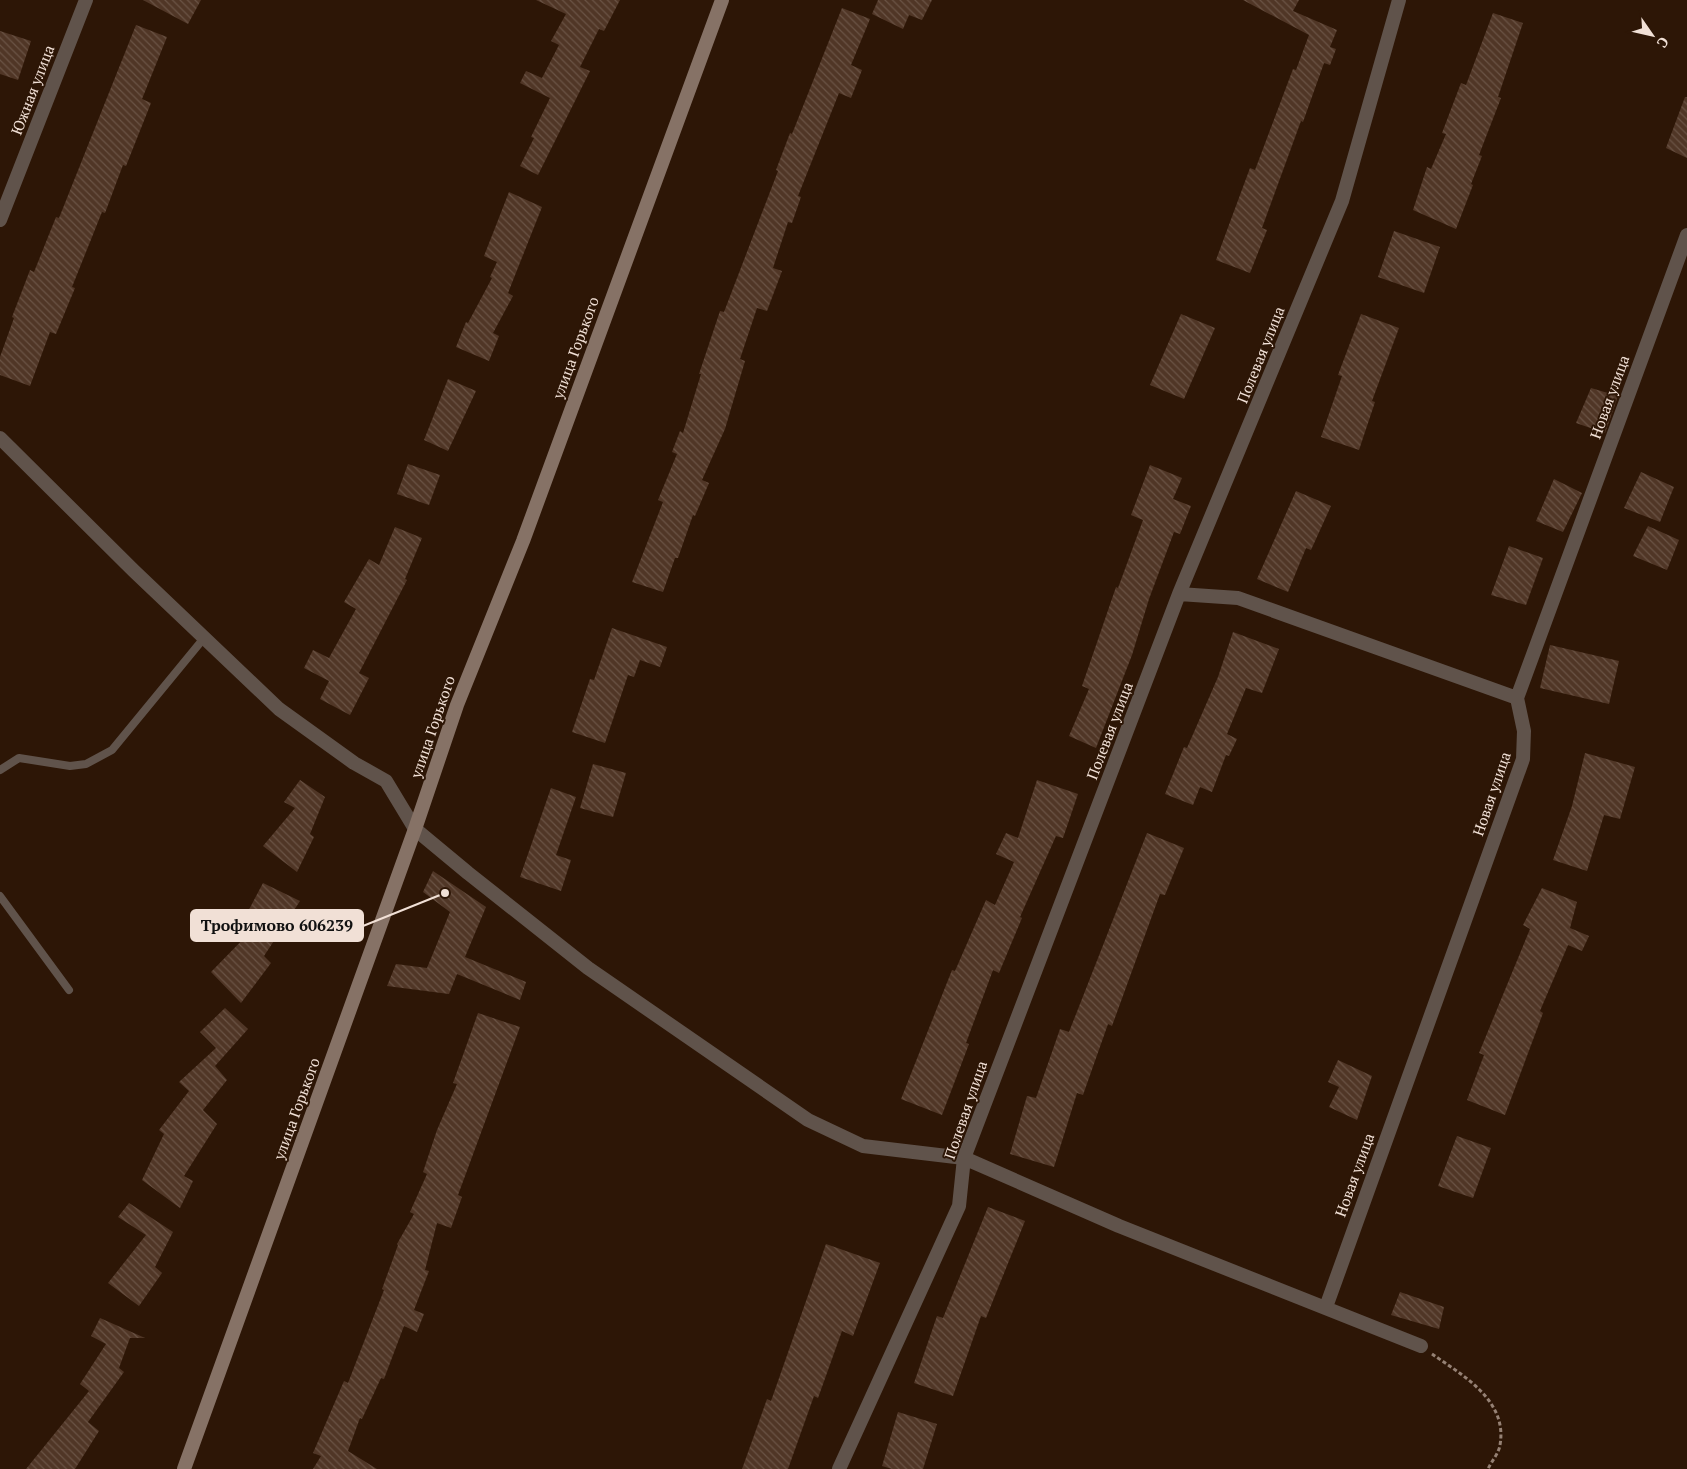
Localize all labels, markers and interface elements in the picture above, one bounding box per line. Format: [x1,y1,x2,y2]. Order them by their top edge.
north arrow [1627,10,1677,60]
text: С [1653,33,1674,52]
street label: Южная улица [6,41,59,137]
street label: улица Горького [547,294,603,402]
street label: Полевая улица [1232,303,1289,406]
street label: Новая улица [1585,352,1634,441]
street label: улица Горького [405,673,459,782]
street label: Полевая улица [1081,679,1137,782]
street label: Новая улица [1467,749,1515,838]
callout: Трофимово 606239 [191,910,363,941]
text: Трофимово 606239 [201,914,353,936]
street label: улица Горького [268,1055,324,1163]
street label: Полевая улица [939,1057,991,1162]
street label: Новая улица [1330,1130,1379,1219]

